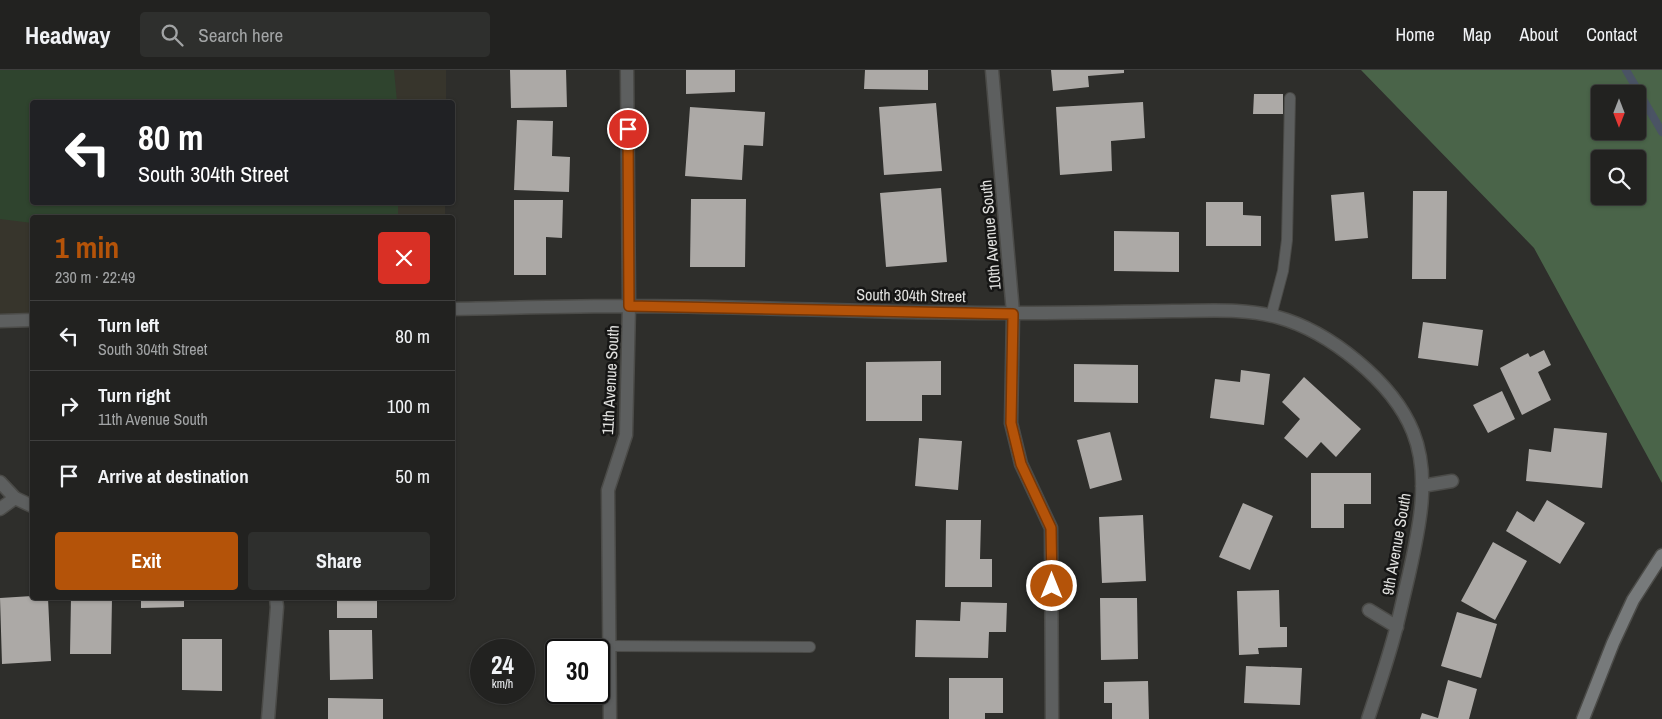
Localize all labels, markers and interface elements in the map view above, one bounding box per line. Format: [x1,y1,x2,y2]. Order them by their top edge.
search box [140,12,490,57]
text: Headway [25,19,110,51]
icon: search [158,21,186,49]
text: Search here [198,22,283,48]
text: Home [1395,22,1435,47]
text: Map [1463,22,1492,47]
text: About [1520,22,1558,47]
text: Contact [1586,22,1637,47]
north arrow [1591,85,1646,140]
map controls [1591,85,1646,205]
pin [607,108,649,150]
text: 80 m [138,114,203,161]
icon: arrive [614,115,642,143]
icon: left [55,120,120,185]
button: search [1591,150,1646,205]
text: South 304th Street [138,159,288,189]
street label: 10th Avenue South [974,179,1006,291]
text: 1 min [55,227,119,267]
button: close [378,232,430,284]
text: 230 m · 22:49 [55,266,135,288]
street label: South 304th Street [856,283,966,307]
text: Turn left [98,312,159,338]
icon: left [55,322,83,350]
text: 80 m [395,323,430,349]
street label: 11th Avenue South [596,325,624,435]
text: South 304th Street [98,338,207,360]
text: Turn right [98,382,170,408]
icon: right [55,392,83,420]
text: 100 m [387,393,430,419]
text: 11th Avenue South [98,408,208,430]
icon: arrive [55,462,83,490]
text: Arrive at destination [98,463,249,489]
text: 50 m [395,463,430,489]
street label: 9th Avenue South [1376,491,1416,597]
button: Exit [55,532,238,590]
button: Share [248,532,430,590]
position arrow [1025,559,1077,611]
speed limit sign: 30 [545,639,610,704]
text: 24 [491,648,514,682]
text: km/h [492,676,513,692]

